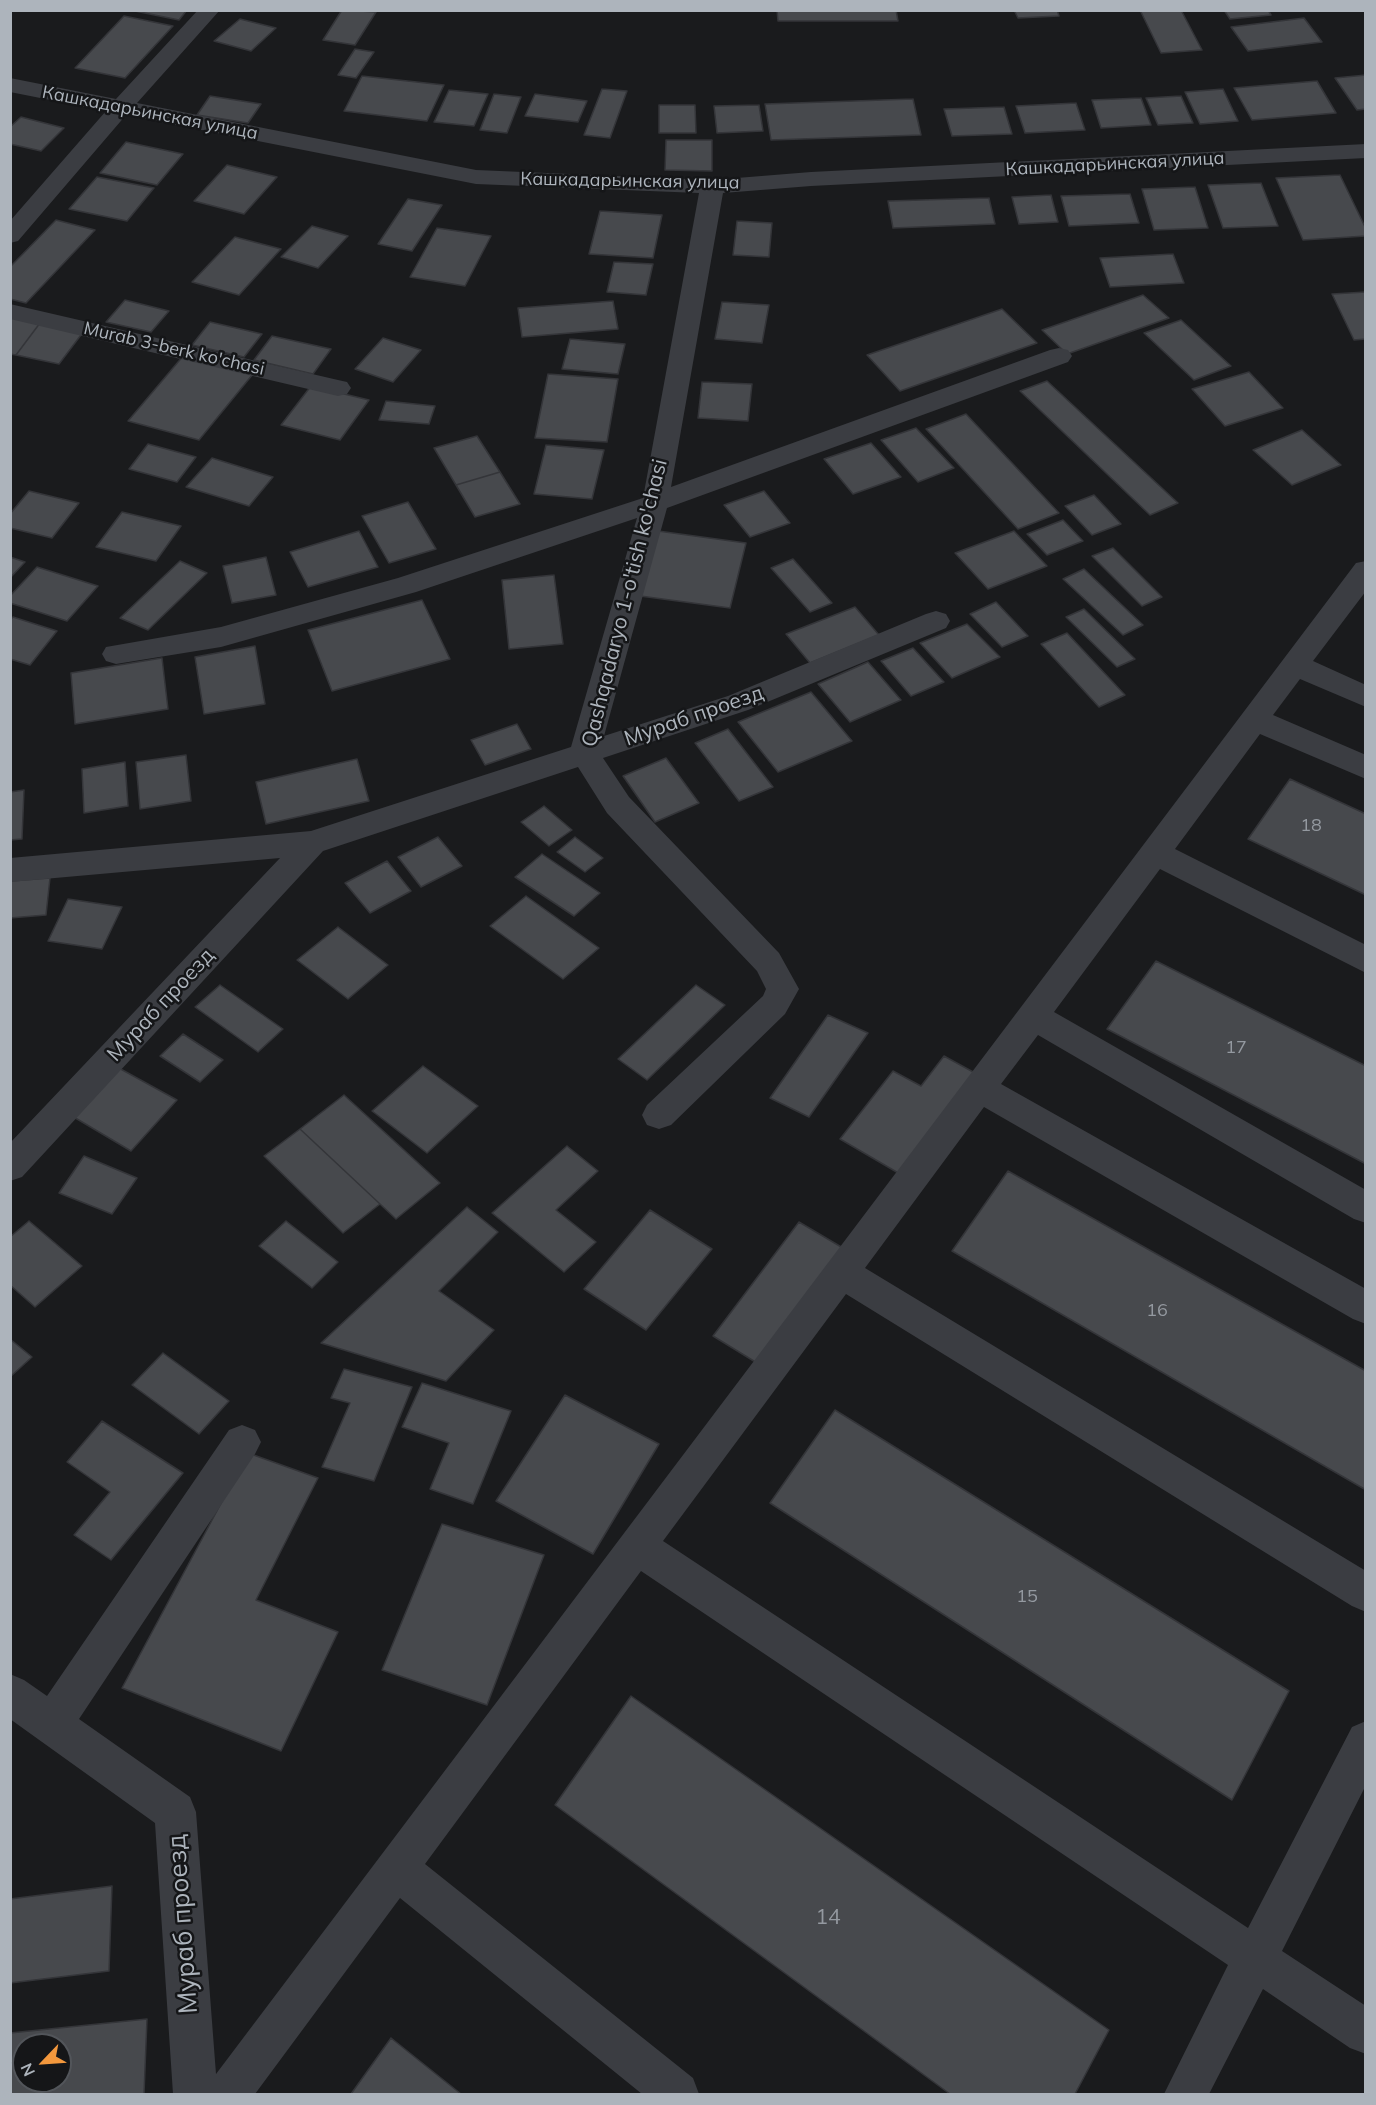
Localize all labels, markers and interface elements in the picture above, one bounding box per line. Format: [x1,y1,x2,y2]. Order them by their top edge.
street label: Кашкадарьинская улица [40,81,260,145]
street label: Кашкадарьинская улица [1005,147,1225,181]
street label: Кашкадарьинская улица [520,168,740,194]
street label: Murab 3-berk ko'chasi [81,318,267,380]
street label: Qashqadaryo 1-o'tish ko'chasi [577,457,673,749]
street label: Мураб проезд [621,680,767,752]
house number: 18 [1300,815,1322,837]
street label: Мураб проезд [102,943,220,1067]
house number: 17 [1225,1037,1247,1059]
house number: 16 [1146,1300,1168,1322]
house number: 15 [1016,1586,1038,1608]
street label: Мураб проезд [161,1833,205,2015]
house number: 14 [815,1905,841,1931]
north arrow [12,2033,72,2093]
text: N [16,2060,39,2079]

